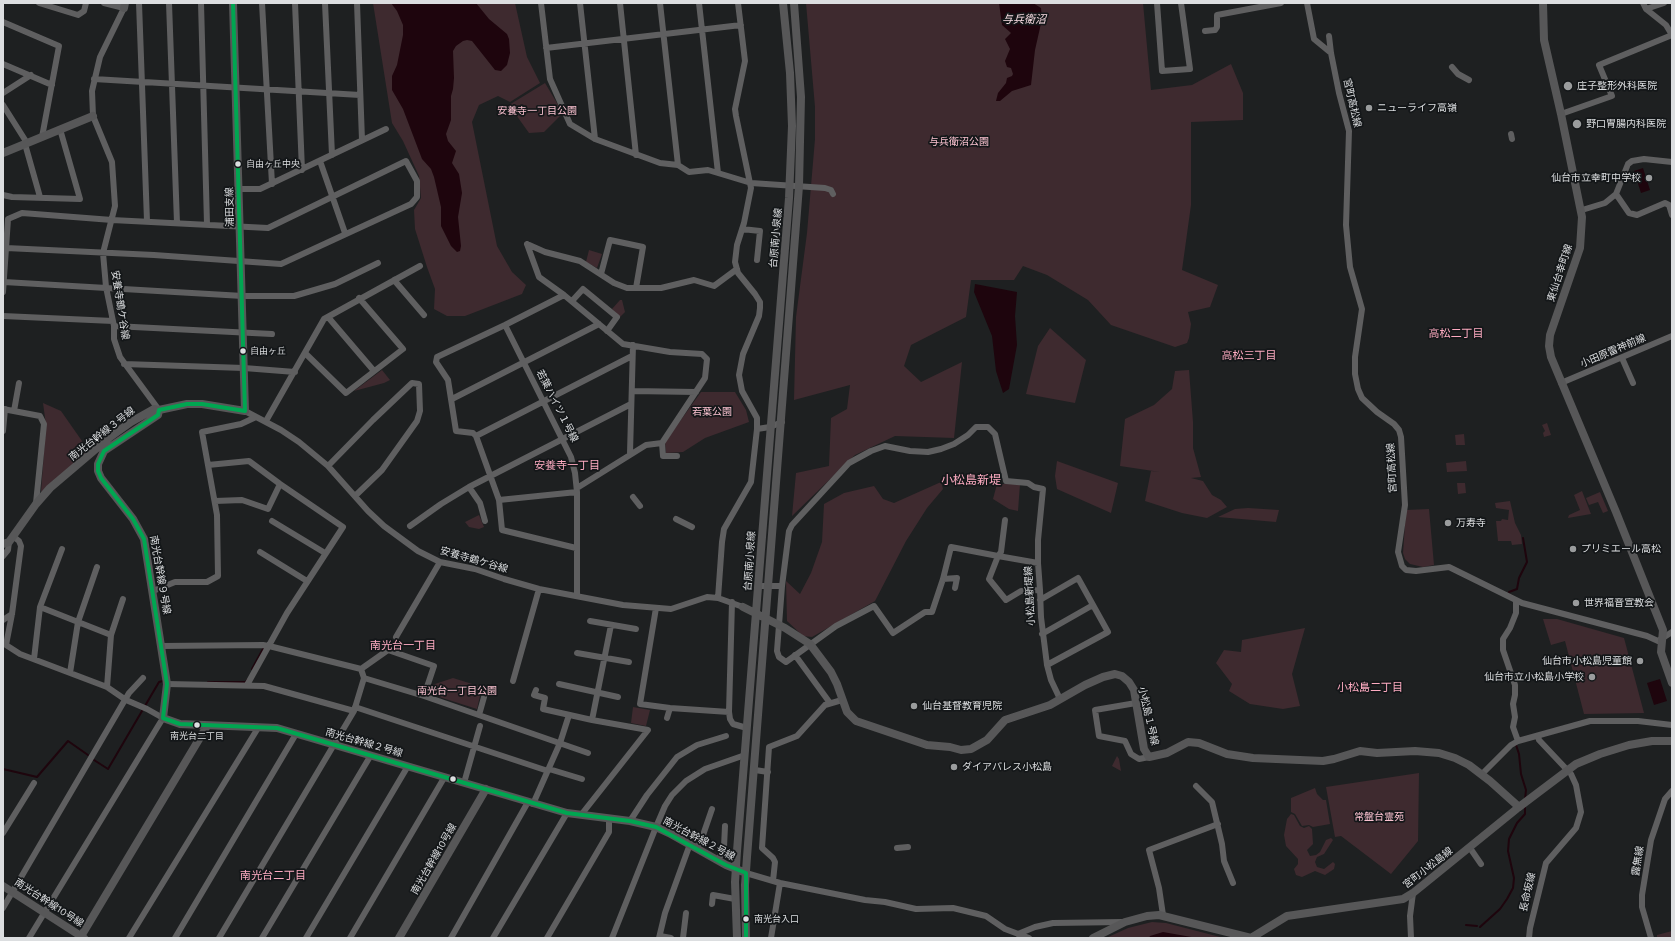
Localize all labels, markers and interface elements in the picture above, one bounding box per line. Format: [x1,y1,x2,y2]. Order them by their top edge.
water label: 与兵衛沼 [1002,13,1046,27]
street label: 宮町高松線 [1341,77,1363,129]
marker: 庄子整形外科医院 [1562,80,1574,92]
place label: 庄子整形外科医院 [1577,80,1657,92]
place label: ニューライフ高嶺 [1377,102,1457,114]
marker: ニューライフ高嶺 [1364,103,1374,113]
park label: 安養寺一丁目公園 [497,105,577,117]
marker: 野口胃腸内科医院 [1571,118,1583,130]
place label: 野口胃腸内科医院 [1586,118,1666,130]
park label: 与兵衛沼公園 [929,136,989,148]
marker: 自由ヶ丘中央 [233,159,243,169]
place label: 自由ヶ丘中央 [246,159,300,169]
place label: 仙台市立幸町中学校 [1551,172,1641,184]
marker: 仙台市立幸町中学校 [1644,173,1654,183]
street label: 浦田支線 [224,187,236,227]
street label: 台原南小泉線 [767,208,785,268]
street label: 東仙台幸町線 [1545,243,1575,303]
street label: 安養寺鶴ケ谷線 [109,269,131,341]
district label: 高松二丁目 [1429,327,1483,341]
street label: 小田原雷神前線 [1578,332,1648,370]
marker: 自由ヶ丘 [238,346,248,356]
place label: 自由ヶ丘 [250,346,286,356]
district label: 高松三丁目 [1222,349,1276,363]
street label: 若葉ハイツ１号線 [533,368,581,444]
street label: 南光台幹線３号線 [67,405,137,463]
park label: 若葉公園 [692,406,732,418]
street label: 宮町高松線 [1385,443,1399,493]
district label: 安養寺一丁目 [534,459,600,473]
district label: 小松島新堤 [941,473,1001,487]
place label: 万寿寺 [1456,517,1486,529]
marker: 万寿寺 [1443,518,1453,528]
street label: 台原南小泉線 [742,531,758,591]
street label: 南光台幹線９号線 [147,535,173,615]
place label: プリミエール高松 [1581,543,1661,555]
marker: プリミエール高松 [1568,544,1578,554]
street label: 安養寺鶴ケ谷線 [439,545,509,575]
street label: 小松島新堤線 [1022,566,1038,626]
place label: 世界福音宣教会 [1584,597,1654,609]
marker: 世界福音宣教会 [1571,598,1581,608]
district label: 南光台一丁目 [370,639,436,653]
place label: 仙台市小松島児童館 [1542,655,1632,667]
marker: 仙台市小松島児童館 [1635,656,1645,666]
place label: 仙台市立小松島小学校 [1484,671,1584,683]
marker: 仙台市立小松島小学校 [1587,672,1597,682]
district label: 小松島二丁目 [1337,681,1403,695]
park label: 南光台一丁目公園 [417,685,497,697]
street label: 小松島１号線 [1135,685,1161,747]
place label: 仙台基督教育児院 [922,700,1002,712]
marker: 仙台基督教育児院 [909,701,919,711]
marker: 南光台二丁目 [192,720,202,730]
street label: 南光台幹線２号線 [324,726,404,760]
place label: 南光台二丁目 [170,731,224,741]
place label: ダイアパレス小松島 [962,761,1052,773]
marker: ダイアパレス小松島 [949,762,959,772]
unlabelled marker [448,774,458,784]
park label: 常盤台霊苑 [1354,811,1404,823]
street label: 南光台幹線２号線 [661,815,737,863]
street label: 南光台幹線10号線 [409,821,459,897]
street label: 宮町小松島線 [1401,845,1455,891]
street label: 露無線 [1630,845,1646,877]
district label: 南光台二丁目 [240,869,306,883]
street label: 長命坂線 [1518,871,1538,913]
street label: 南光台幹線10号線 [12,876,86,930]
marker: 南光台入口 [741,914,751,924]
place label: 南光台入口 [754,914,799,924]

